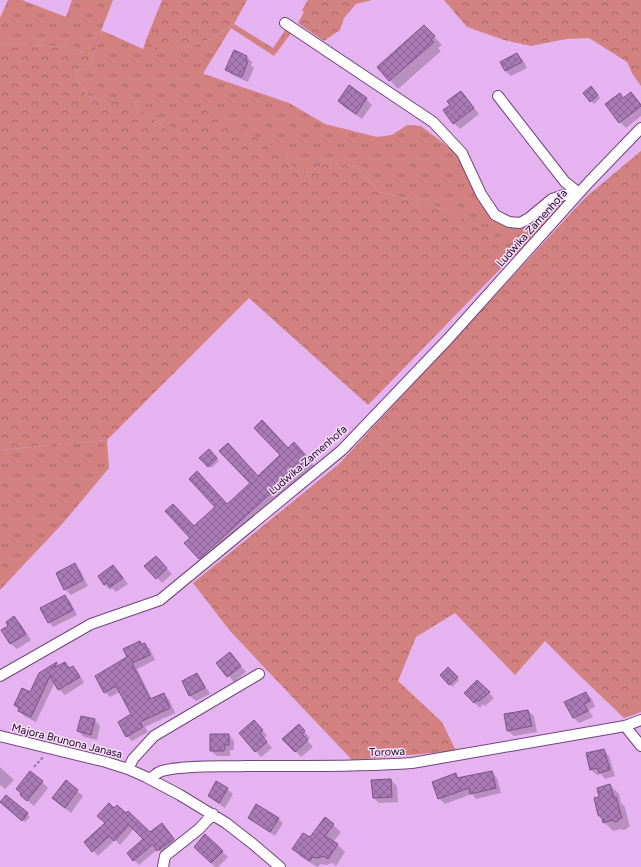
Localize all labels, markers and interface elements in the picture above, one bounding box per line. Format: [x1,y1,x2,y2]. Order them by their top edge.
street label: Ludwika Zamenhofa [494,187,570,269]
street label: Ludwika Zamenhofa [266,423,350,497]
street label: Majora Brunona Janasa [10,721,124,761]
street label: Torowa [369,745,405,759]

